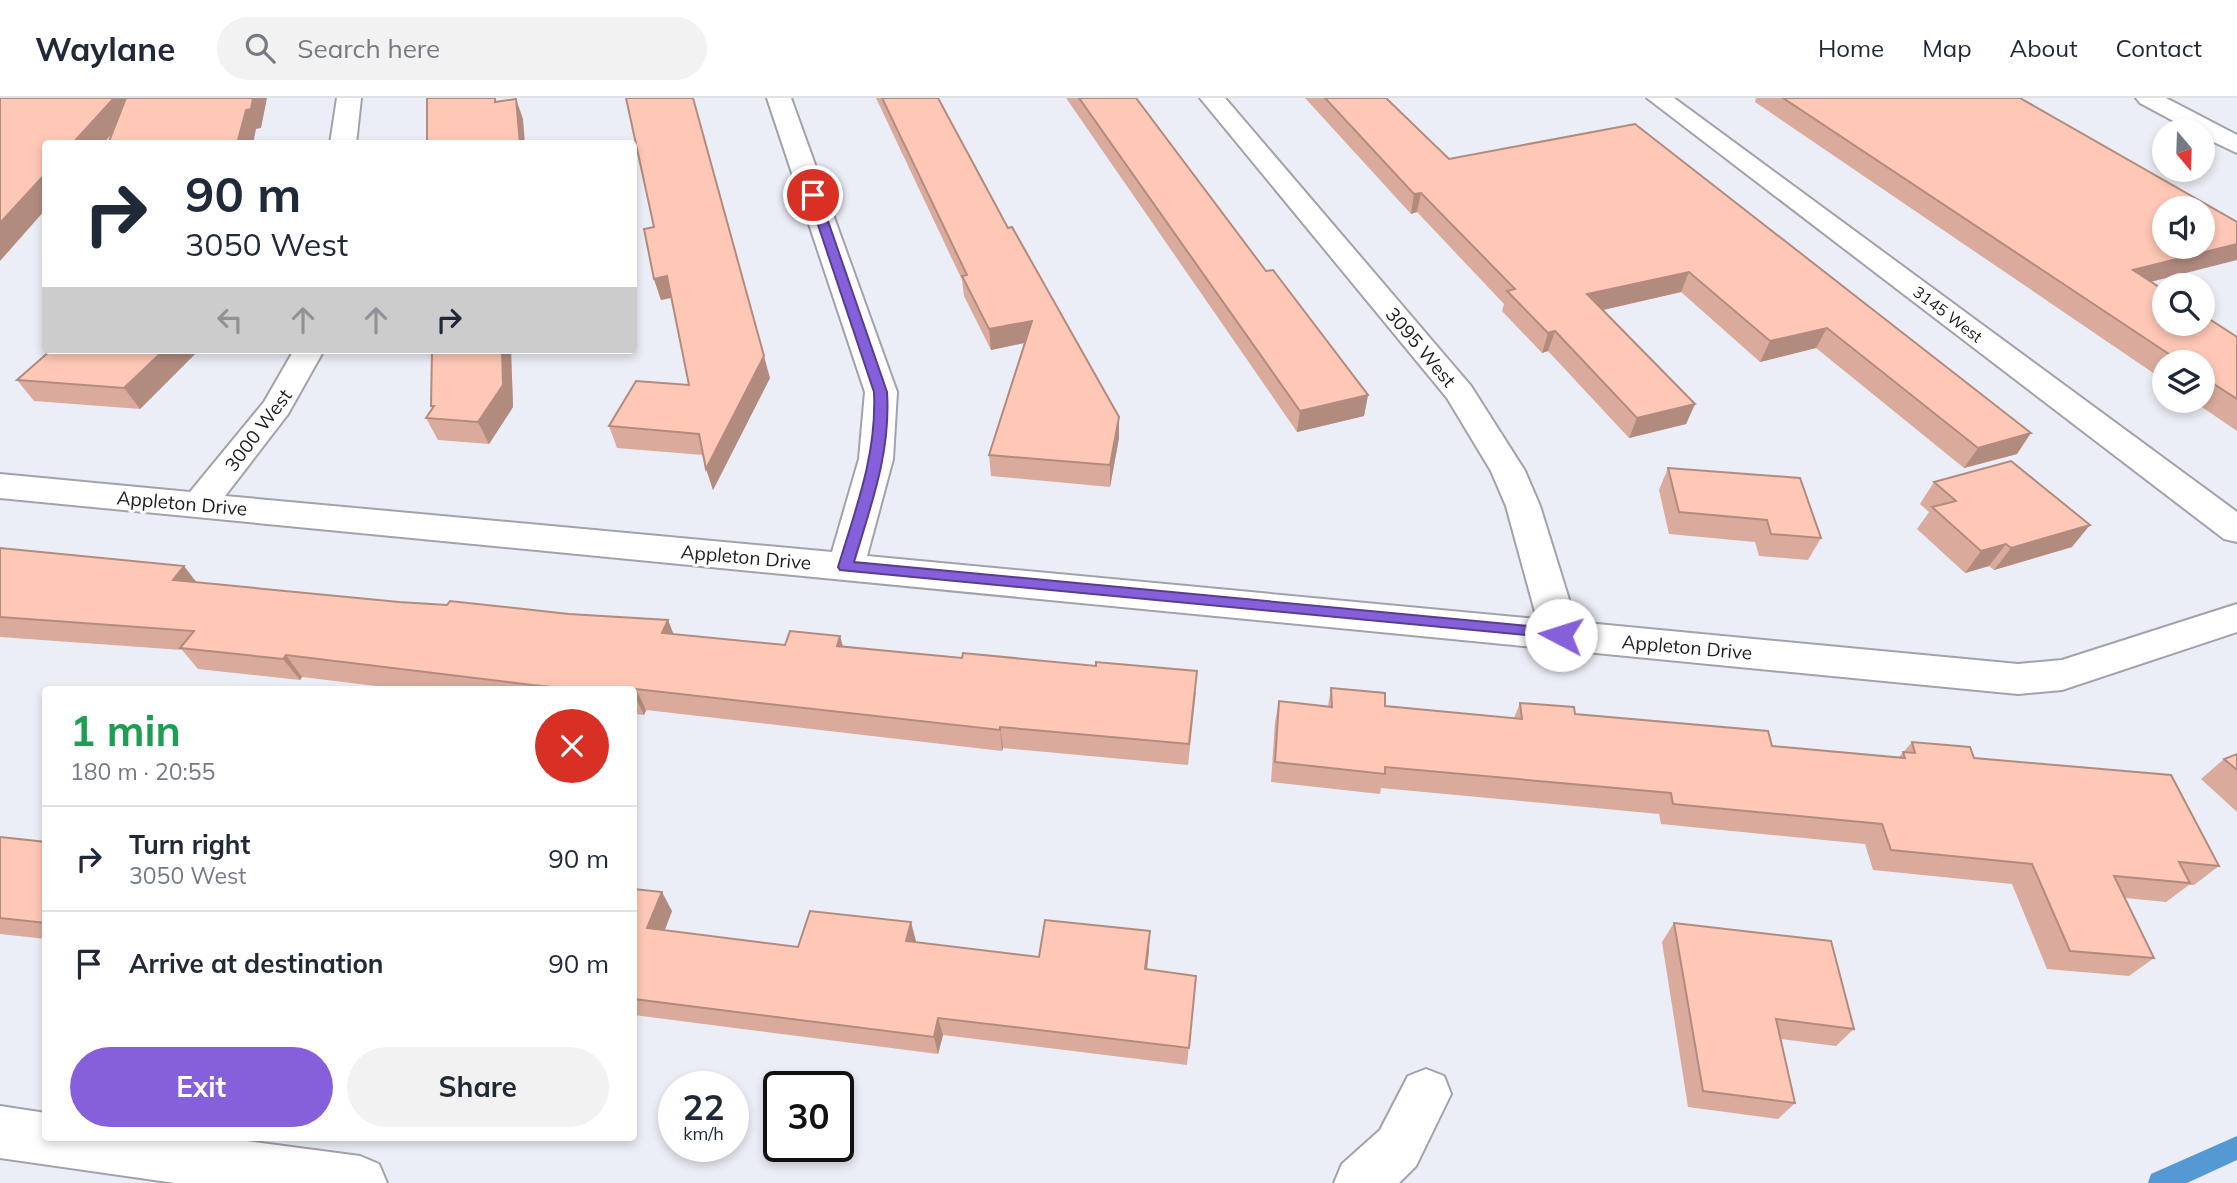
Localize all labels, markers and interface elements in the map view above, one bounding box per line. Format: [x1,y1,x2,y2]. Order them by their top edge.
search box [217,17,707,80]
text: Waylane [35,28,175,69]
icon: search [241,29,279,67]
text: Search here [297,32,440,65]
text: Home [1818,33,1884,63]
text: Map [1922,33,1972,63]
text: About [2010,33,2078,63]
text: Contact [2116,33,2202,63]
north arrow [2152,119,2216,182]
map controls [2152,119,2215,413]
text: 90 m [185,163,301,224]
pin [783,165,843,225]
icon: right [70,168,161,259]
icon: arrive [794,176,832,214]
button: sound [2152,196,2215,259]
text: 3050 West [185,224,348,264]
button: search [2152,273,2215,336]
street label: 3145 West [1909,281,1987,347]
icon: left [211,301,249,339]
icon: ahead [284,301,322,339]
icon: ahead [357,301,395,339]
icon: right [430,301,468,339]
street label: 3095 West [1381,302,1462,392]
button: layers [2152,350,2215,413]
street label: 3000 West [219,384,297,476]
street label: Appleton Drive [116,485,248,521]
street label: Appleton Drive [680,539,812,575]
position arrow [1524,598,1598,672]
street label: Appleton Drive [1621,629,1753,665]
text: 1 min [70,704,181,757]
button: close [535,709,609,783]
text: 180 m · 20:55 [70,757,215,786]
text: Turn right [129,828,250,861]
icon: right [70,840,108,878]
text: 90 m [548,842,609,875]
text: 3050 West [129,861,246,890]
icon: arrive [70,945,108,983]
text: Arrive at destination [129,947,384,980]
text: 90 m [548,947,609,980]
button: Exit [70,1047,333,1127]
button: Share [347,1047,609,1127]
speed limit sign: 30 [763,1071,854,1162]
text: 22 [682,1085,725,1129]
text: km/h [683,1122,724,1145]

